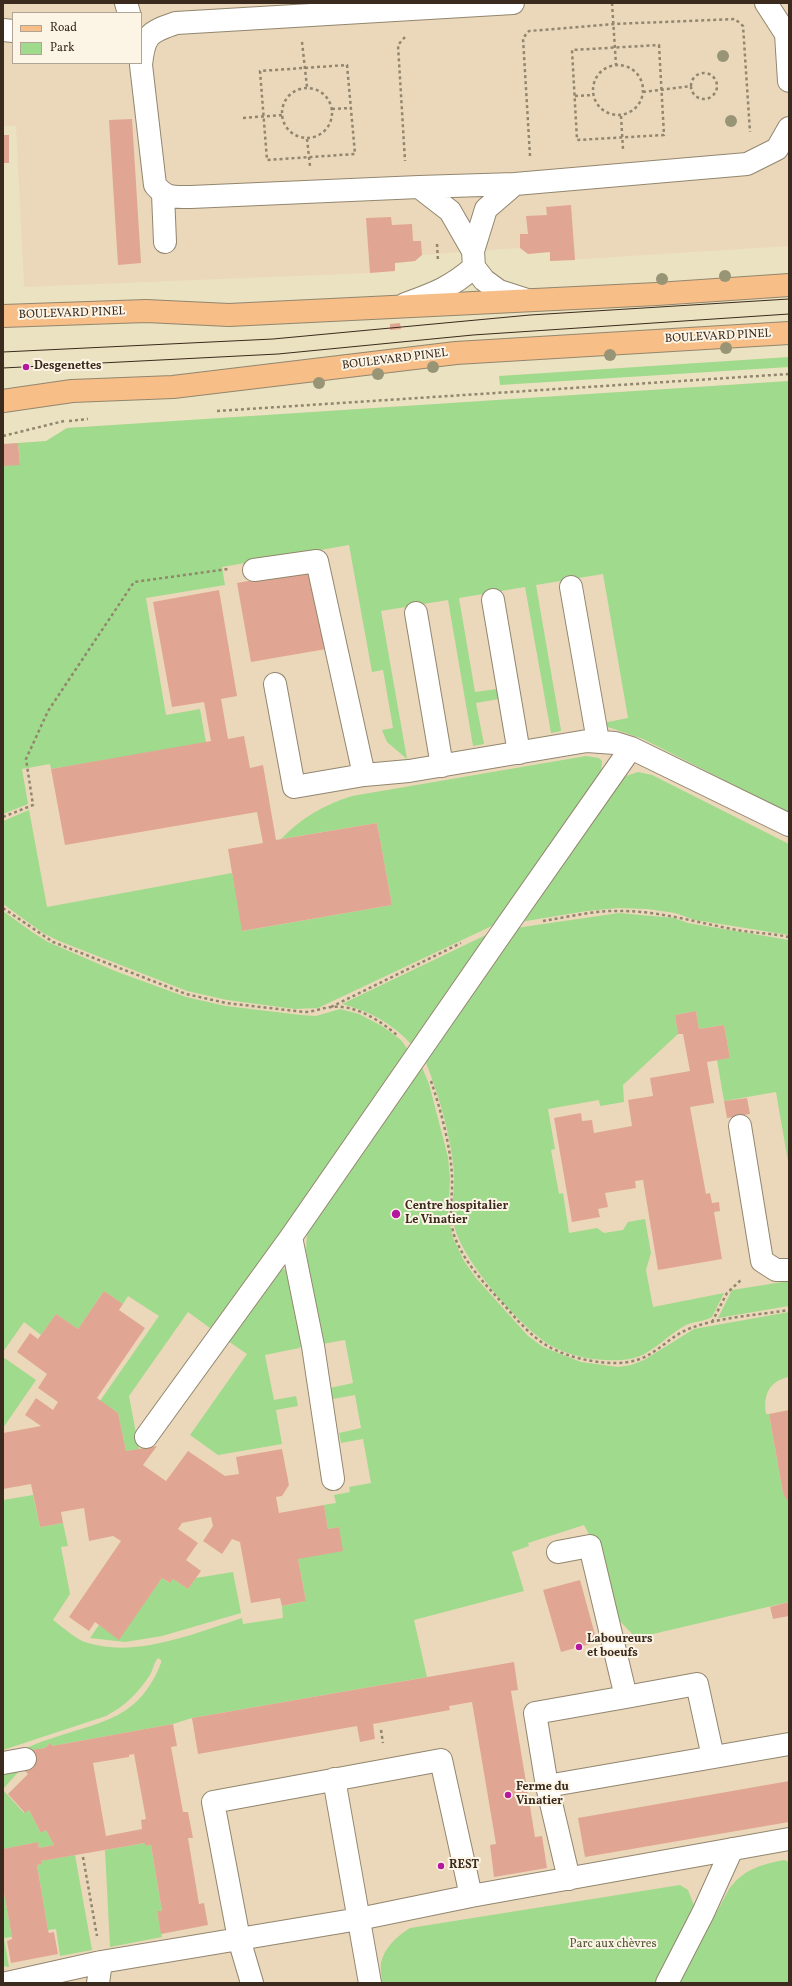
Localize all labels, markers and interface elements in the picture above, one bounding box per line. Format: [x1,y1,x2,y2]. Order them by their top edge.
legend [12,12,142,64]
text: Road [50,20,77,36]
text: Park [50,40,75,56]
street label: BOULEVARD PINEL [19,305,125,323]
street label: BOULEVARD PINEL [664,327,772,347]
street label: BOULEVARD PINEL [341,346,449,374]
place label: Desgenettes [34,360,102,374]
marker: Desgenettes [21,362,31,372]
place label: Centre hospitalier Le Vinatier [405,1200,508,1228]
marker: Centre hospitalier Le Vinatier [390,1208,402,1220]
place label: Laboureurs et boeufs [587,1633,653,1661]
marker: Laboureurs et boeufs [574,1642,584,1652]
place label: Ferme du Vinatier [516,1781,569,1809]
marker: Ferme du Vinatier [503,1790,513,1800]
place label: REST [449,1859,479,1873]
marker: REST [436,1861,446,1871]
park label: Parc aux chèvres [569,1938,657,1952]

